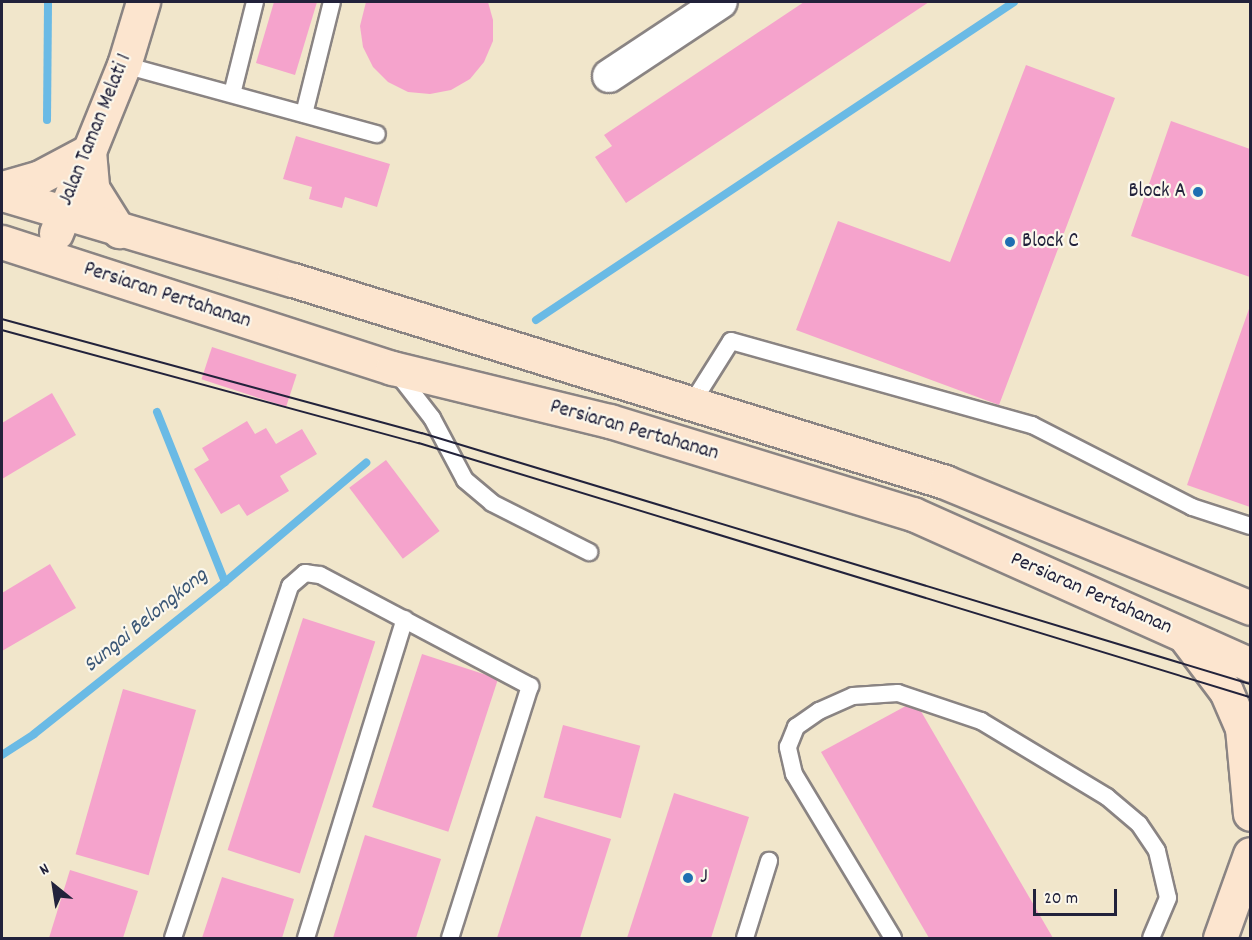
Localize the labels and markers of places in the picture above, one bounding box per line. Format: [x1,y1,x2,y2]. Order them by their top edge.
place label: Block A [1128,179,1186,205]
marker: Block A [1191,185,1205,199]
place label: Block C [1022,229,1079,255]
marker: Block C [1003,235,1017,249]
place label: J [700,865,708,891]
marker: J [681,871,695,885]

